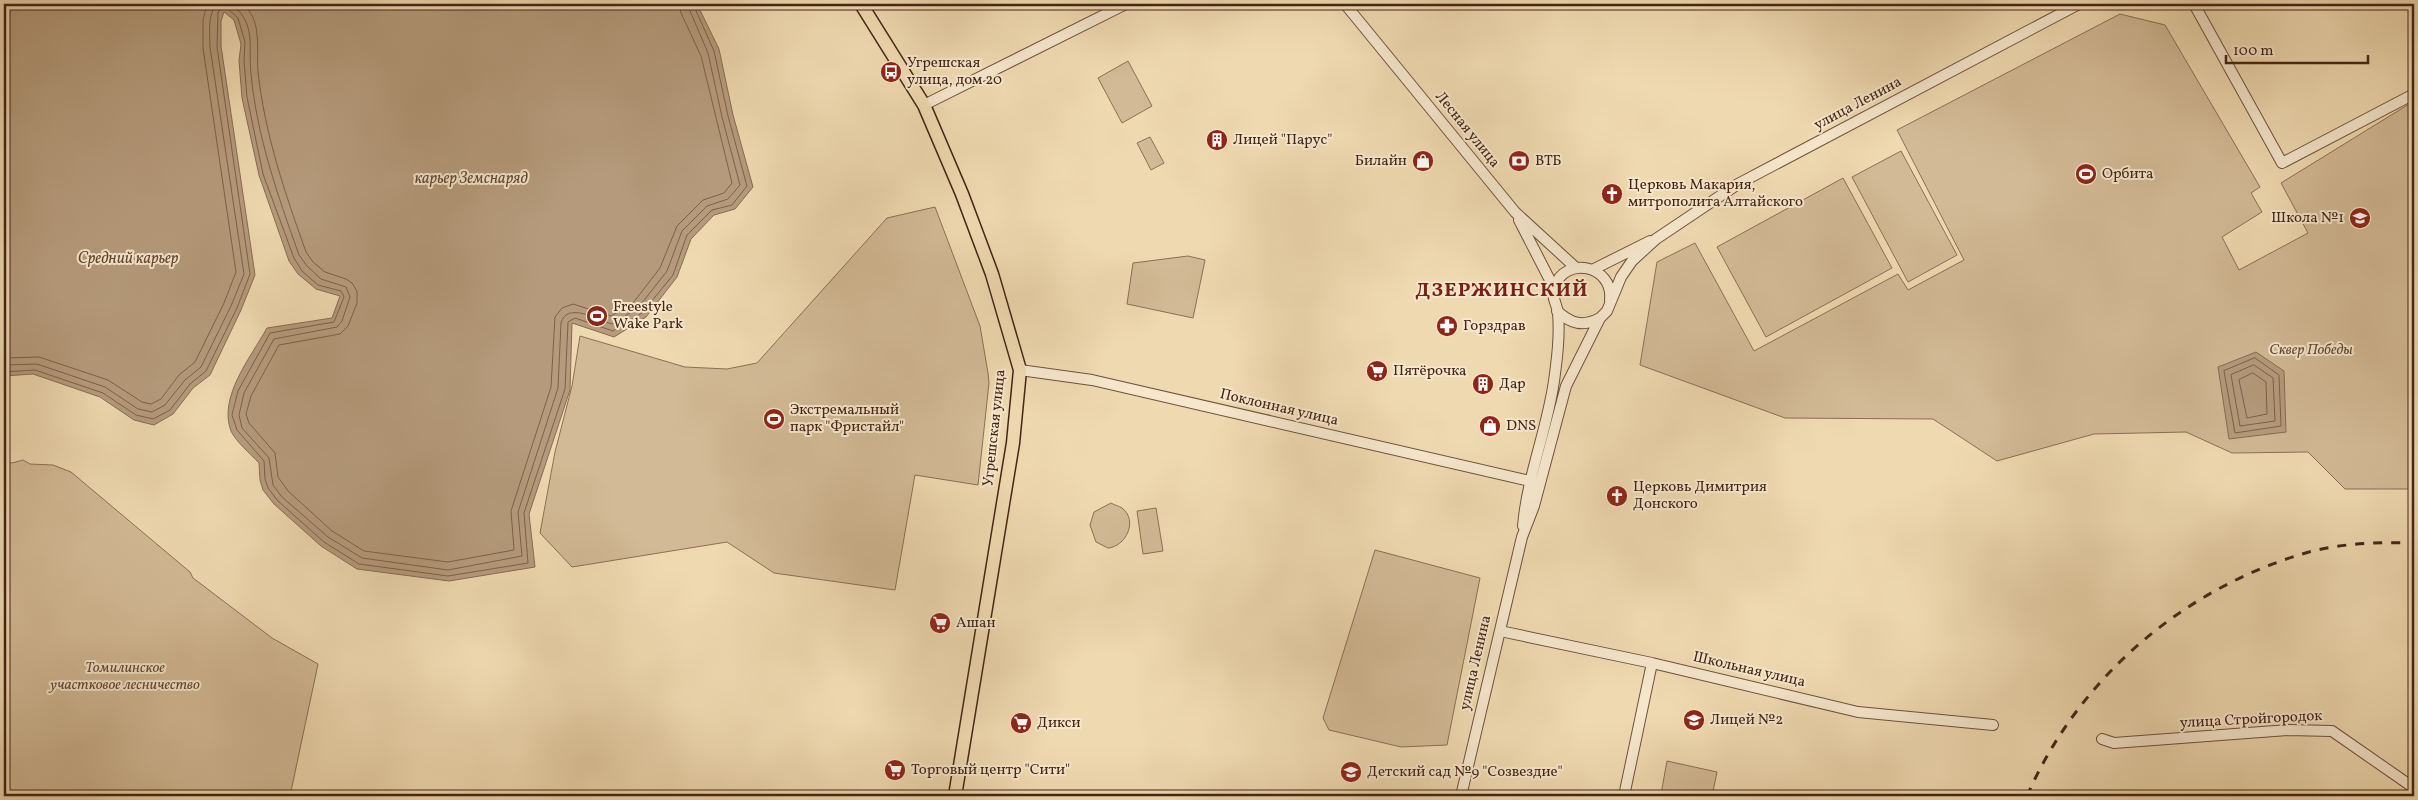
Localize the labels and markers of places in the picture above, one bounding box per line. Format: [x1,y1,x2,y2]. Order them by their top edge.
place label: Угрешская улица, дом 20 [907,53,1002,91]
bus stop icon: Угрешская улица, дом 20 [879,60,903,84]
building icon: Лицей "Парус" [1205,128,1229,152]
place label: Лицей "Парус" [1233,130,1332,151]
shop icon: Билайн [1411,149,1435,173]
bank icon: ВТБ [1507,149,1531,173]
place label: Билайн [1355,151,1407,172]
place label: ВТБ [1535,151,1562,172]
sports icon: Орбита [2074,162,2098,186]
place label: Орбита [2102,164,2154,185]
place label: Церковь Макария, митрополита Алтайского [1628,175,1803,213]
church icon: Церковь Макария, митрополита Алтайского [1600,182,1624,206]
school or university icon: Школа №1 [2348,206,2372,230]
place label: Школа №1 [2271,208,2344,229]
place label: Freestyle Wake Park [613,297,683,335]
sports icon: Freestyle Wake Park [585,304,609,328]
pharmacy icon: Горздрав [1435,314,1459,338]
place label: Горздрав [1463,316,1526,337]
supermarket icon: Пятёрочка [1365,359,1389,383]
place label: Пятёрочка [1393,361,1467,382]
building icon: Дар [1471,372,1495,396]
place label: Дар [1499,374,1526,395]
place label: Экстремальный парк "Фристайл" [790,400,904,438]
sports icon: Экстремальный парк "Фристайл" [762,407,786,431]
shop icon: DNS [1478,414,1502,438]
place label: DNS [1506,416,1536,437]
place label: Церковь Димитрия Донского [1633,477,1767,515]
church icon: Церковь Димитрия Донского [1605,484,1629,508]
supermarket icon: Ашан [928,611,952,635]
place label: Ашан [956,613,996,634]
school or university icon: Лицей №2 [1682,708,1706,732]
place label: Лицей №2 [1710,710,1783,731]
supermarket icon: Дикси [1009,711,1033,735]
place label: Дикси [1037,713,1081,734]
supermarket icon: Торговый центр "Сити" [883,758,907,782]
place label: Торговый центр "Сити" [911,760,1070,781]
school or university icon: Детский сад №9 "Созвездие" [1339,760,1363,784]
place label: Детский сад №9 "Созвездие" [1367,762,1563,783]

